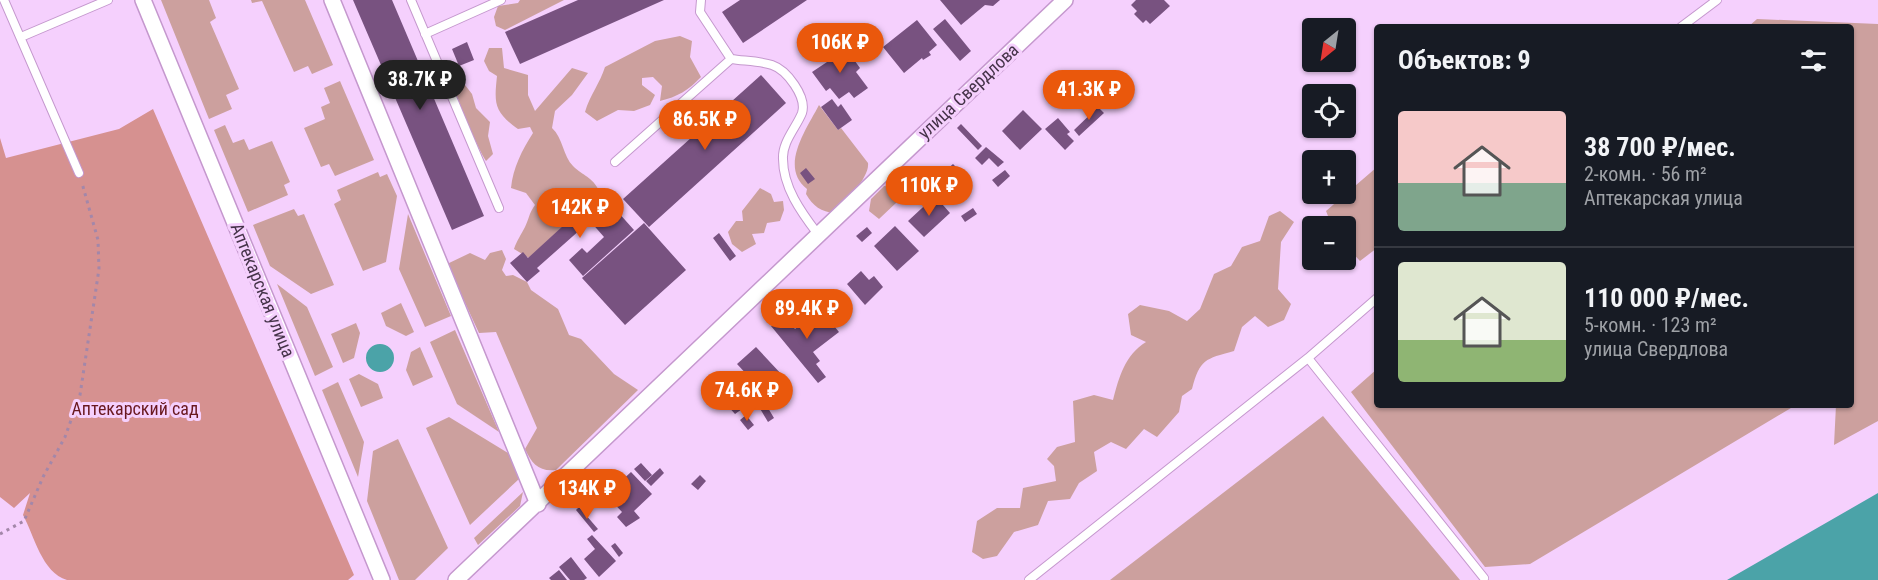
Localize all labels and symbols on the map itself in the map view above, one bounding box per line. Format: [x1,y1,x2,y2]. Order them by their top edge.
north arrow [1302,18,1356,72]
pin: 106K ₽ [791,23,889,74]
street label: улица Свердлова [913,39,1023,143]
pin: 38.7K ₽ [365,60,475,111]
pin: 41.3K ₽ [1034,70,1144,121]
pin: 86.5K ₽ [650,100,760,151]
pin: 110K ₽ [880,166,978,217]
pin: 142K ₽ [531,188,629,239]
street label: Аптекарская улица [226,220,300,360]
pin: 89.4K ₽ [752,289,862,340]
pin: 74.6K ₽ [692,371,802,422]
park label: Аптекарский сад [71,398,199,419]
pin: 134K ₽ [538,469,636,520]

